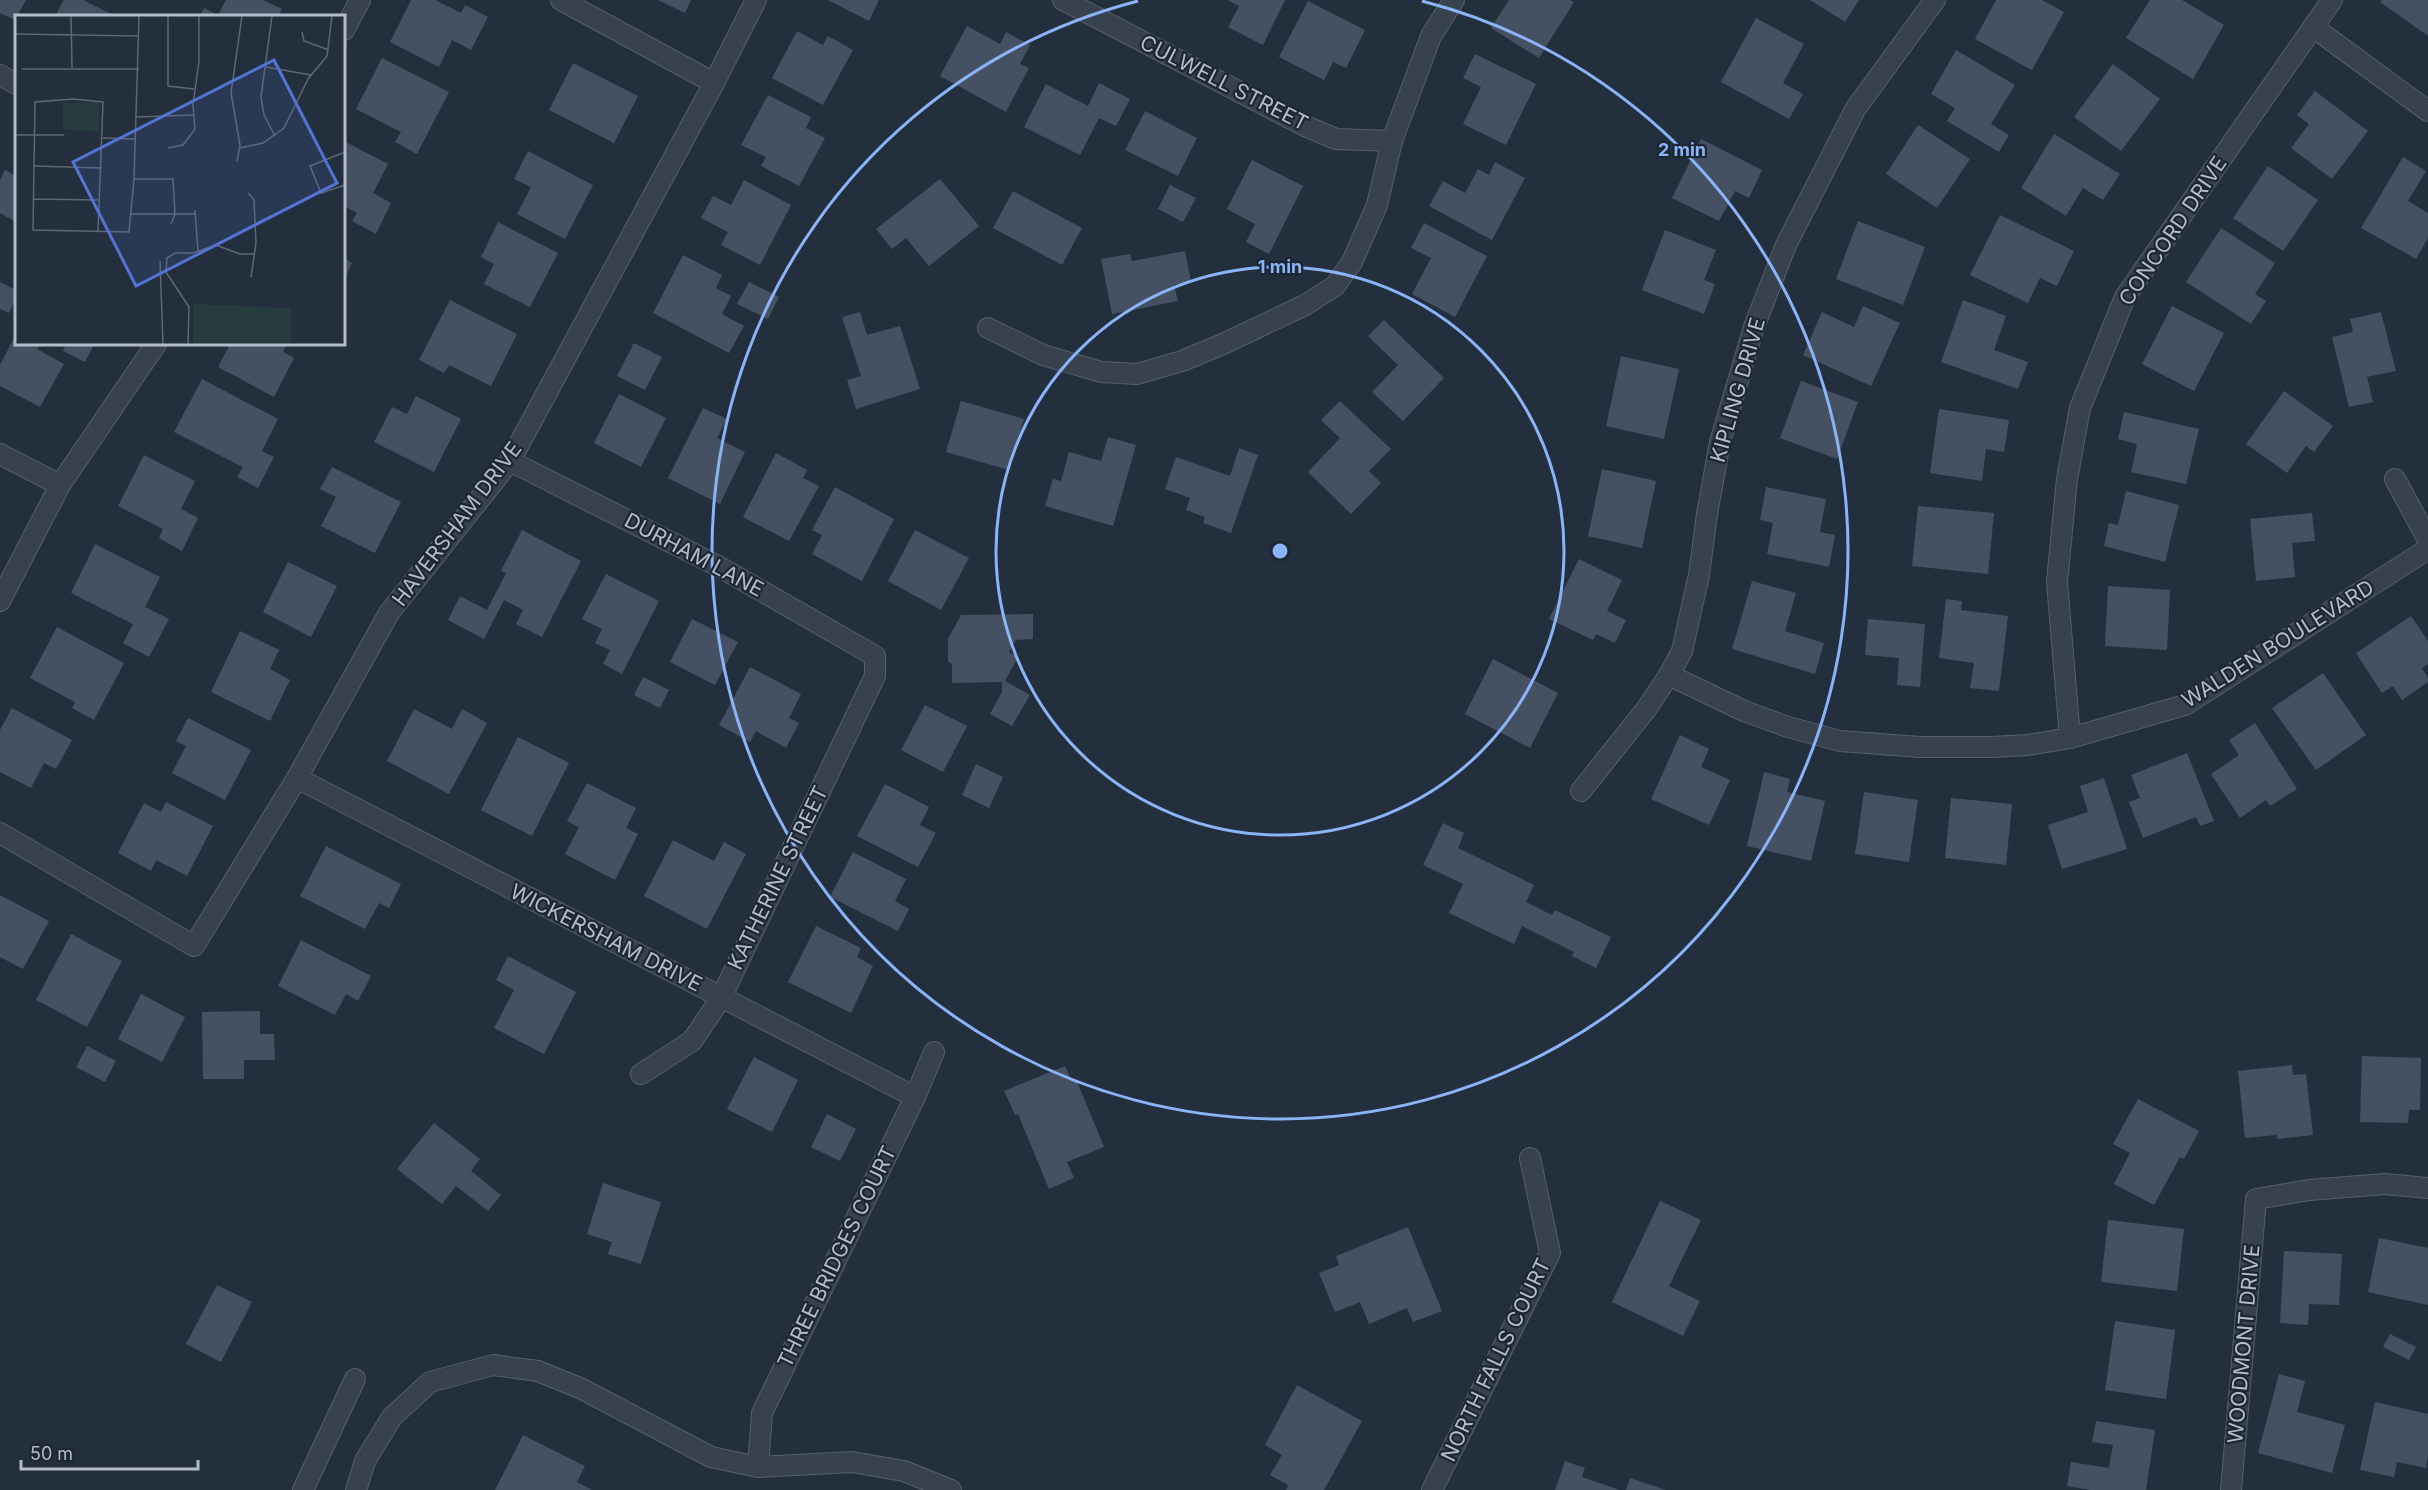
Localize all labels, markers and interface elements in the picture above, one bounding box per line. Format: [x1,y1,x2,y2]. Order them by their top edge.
inset map [15,15,345,345]
street label: CULWELL STREET [1136,29,1312,136]
text: 2 min [1658,139,1706,160]
street label: CONCORD DRIVE [2113,151,2232,310]
text: 1 min [1258,256,1302,277]
street label: KIPLING DRIVE [1705,315,1770,465]
street label: HAVERSHAM DRIVE [387,437,527,611]
street label: DURHAM LANE [620,507,768,602]
centre of rings [1270,541,1290,561]
street label: WALDEN BOULEVARD [2177,574,2378,713]
street label: KATHERINE STREET [722,782,833,974]
street label: WICKERSHAM DRIVE [506,878,706,997]
street label: THREE BRIDGES COURT [772,1142,901,1372]
street label: WOODMONT DRIVE [2222,1243,2265,1445]
street label: NORTH FALLS COURT [1436,1254,1556,1465]
scale bar [21,1433,198,1471]
text: 50 m [30,1443,73,1464]

